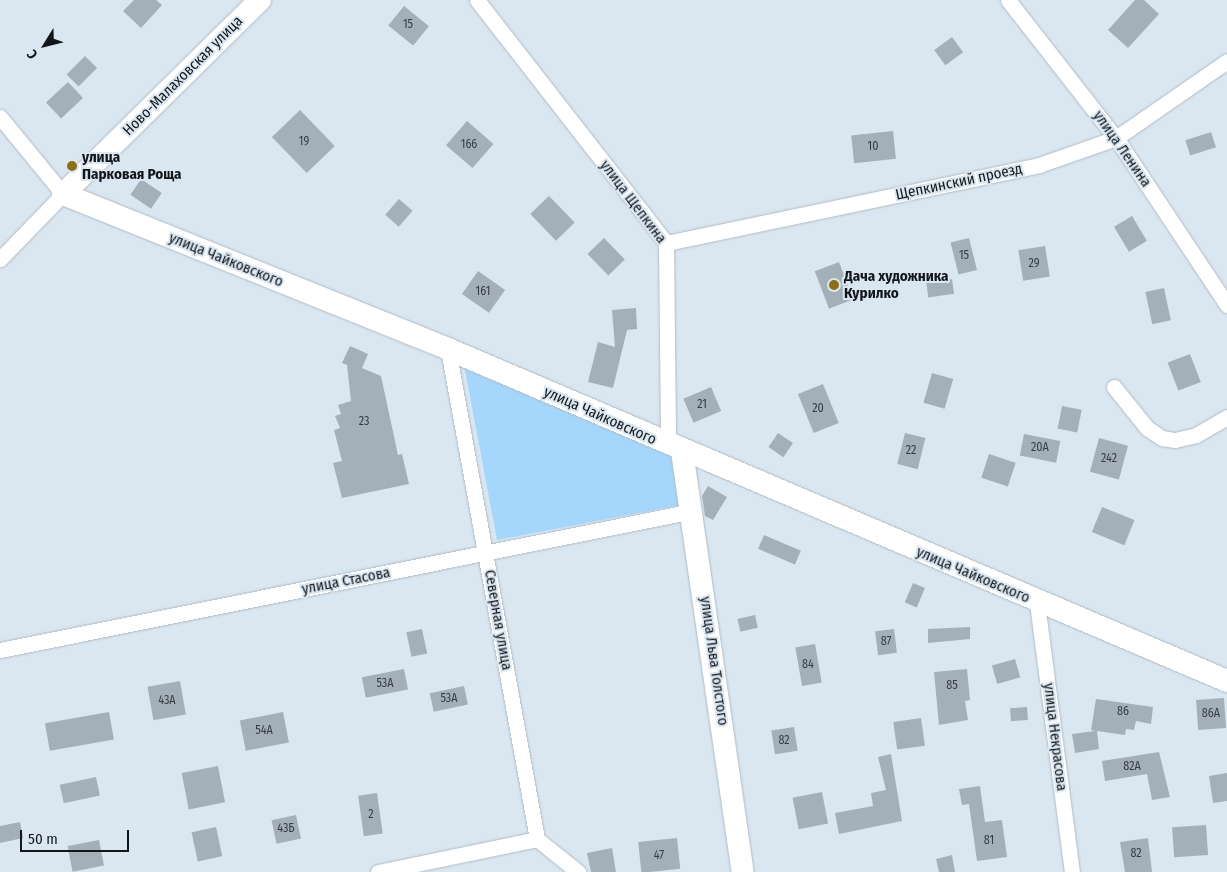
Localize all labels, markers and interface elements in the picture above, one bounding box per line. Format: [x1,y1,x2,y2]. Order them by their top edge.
street label: Ново-Малаховская улица [119,12,247,140]
house number: 15 [403,18,413,32]
north arrow [20,20,70,70]
text: С [23,46,41,62]
street label: улица Ленина [1089,107,1155,191]
house number: 19 [299,135,309,149]
house number: 166 [461,138,477,152]
house number: 10 [868,140,878,154]
place label: улица Парковая Роща [82,148,182,183]
street label: улица Щепкина [596,157,670,247]
marker: улица Парковая Роща [66,160,78,172]
street label: Щепкинский проезд [894,160,1024,204]
street label: улица Чайковского [166,229,286,291]
house number: 15 [959,249,969,263]
house number: 29 [1028,257,1040,271]
place label: Дача художника Курилко [844,267,948,302]
marker: Дача художника Курилко [828,279,840,291]
house number: 161 [476,285,490,299]
street label: улица Чайковского [541,383,659,449]
house number: 21 [697,398,707,412]
house number: 20 [812,402,824,416]
house number: 23 [359,415,369,429]
house number: 20А [1031,441,1049,455]
house number: 22 [906,444,916,458]
house number: 242 [1101,452,1117,466]
street label: улица Чайковского [914,543,1032,607]
street label: улица Стасова [300,564,392,598]
street label: Северная улица [480,568,516,672]
street label: улица Льва Толстого [696,595,732,727]
house number: 87 [881,635,891,649]
house number: 84 [802,658,814,672]
house number: 53А [376,677,394,691]
house number: 85 [946,679,958,693]
street label: улица Некрасова [1039,682,1071,792]
house number: 53А [440,692,458,706]
house number: 43А [158,694,176,708]
house number: 86 [1117,705,1129,719]
house number: 86А [1202,707,1220,721]
house number: 54А [255,724,273,738]
house number: 82 [778,734,790,748]
house number: 82А [1123,760,1141,774]
house number: 2 [368,808,374,822]
scale bar [22,820,131,852]
house number: 43Б [277,822,295,836]
text: 50 m [28,830,58,848]
house number: 81 [984,834,994,848]
house number: 82 [1130,847,1142,861]
house number: 47 [654,849,664,863]

